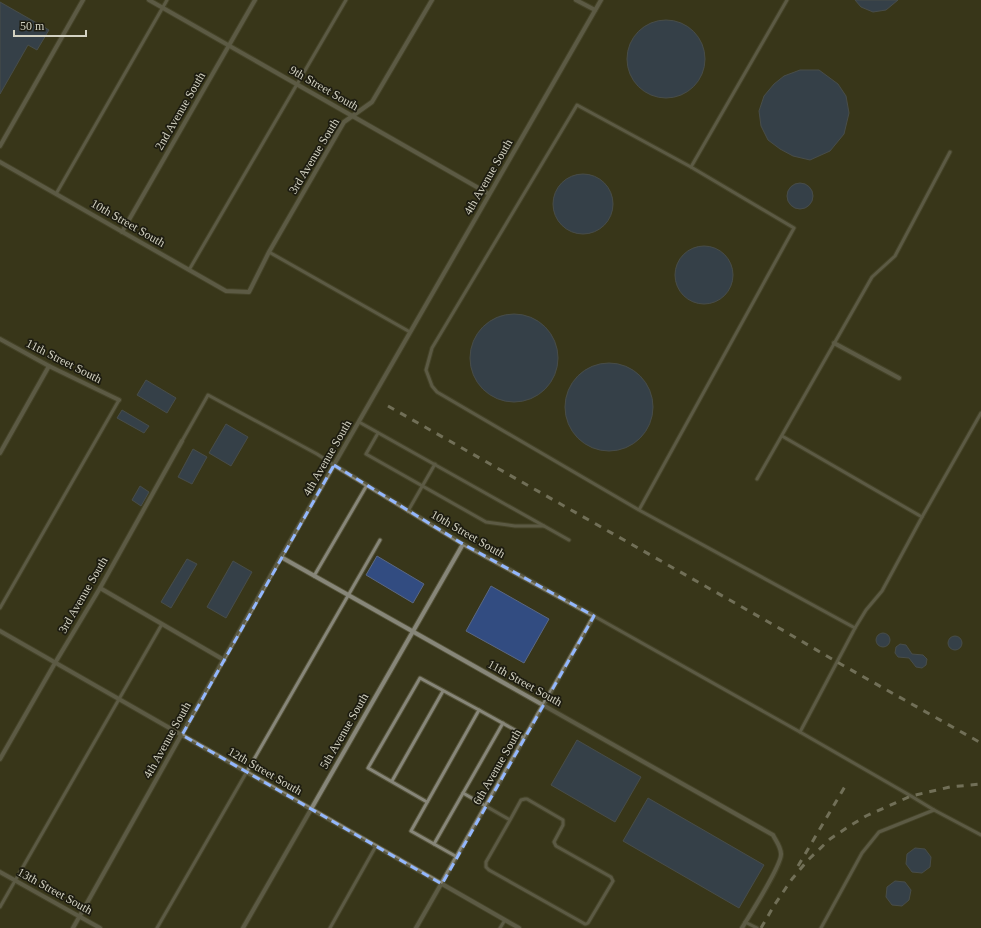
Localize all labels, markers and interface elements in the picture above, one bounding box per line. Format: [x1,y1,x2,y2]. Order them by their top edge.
scale bar [14,12,86,38]
text: 50 m [20,19,45,33]
street label: 9th Street South [287,63,361,113]
street label: 2nd Avenue South [152,69,208,153]
street label: 3rd Avenue South [286,116,342,196]
street label: 4th Avenue South [461,137,515,217]
street label: 10th Street South [88,196,168,250]
street label: 11th Street South [24,336,104,386]
street label: 4th Avenue South [300,418,354,498]
street label: 10th Street South [428,507,508,561]
street label: 3rd Avenue South [55,554,111,636]
street label: 11th Street South [485,657,565,709]
street label: 5th Avenue South [317,691,371,771]
street label: 4th Avenue South [140,699,194,781]
street label: 6th Avenue South [470,727,524,807]
street label: 12th Street South [225,744,305,798]
street label: 13th Street South [15,865,95,917]

